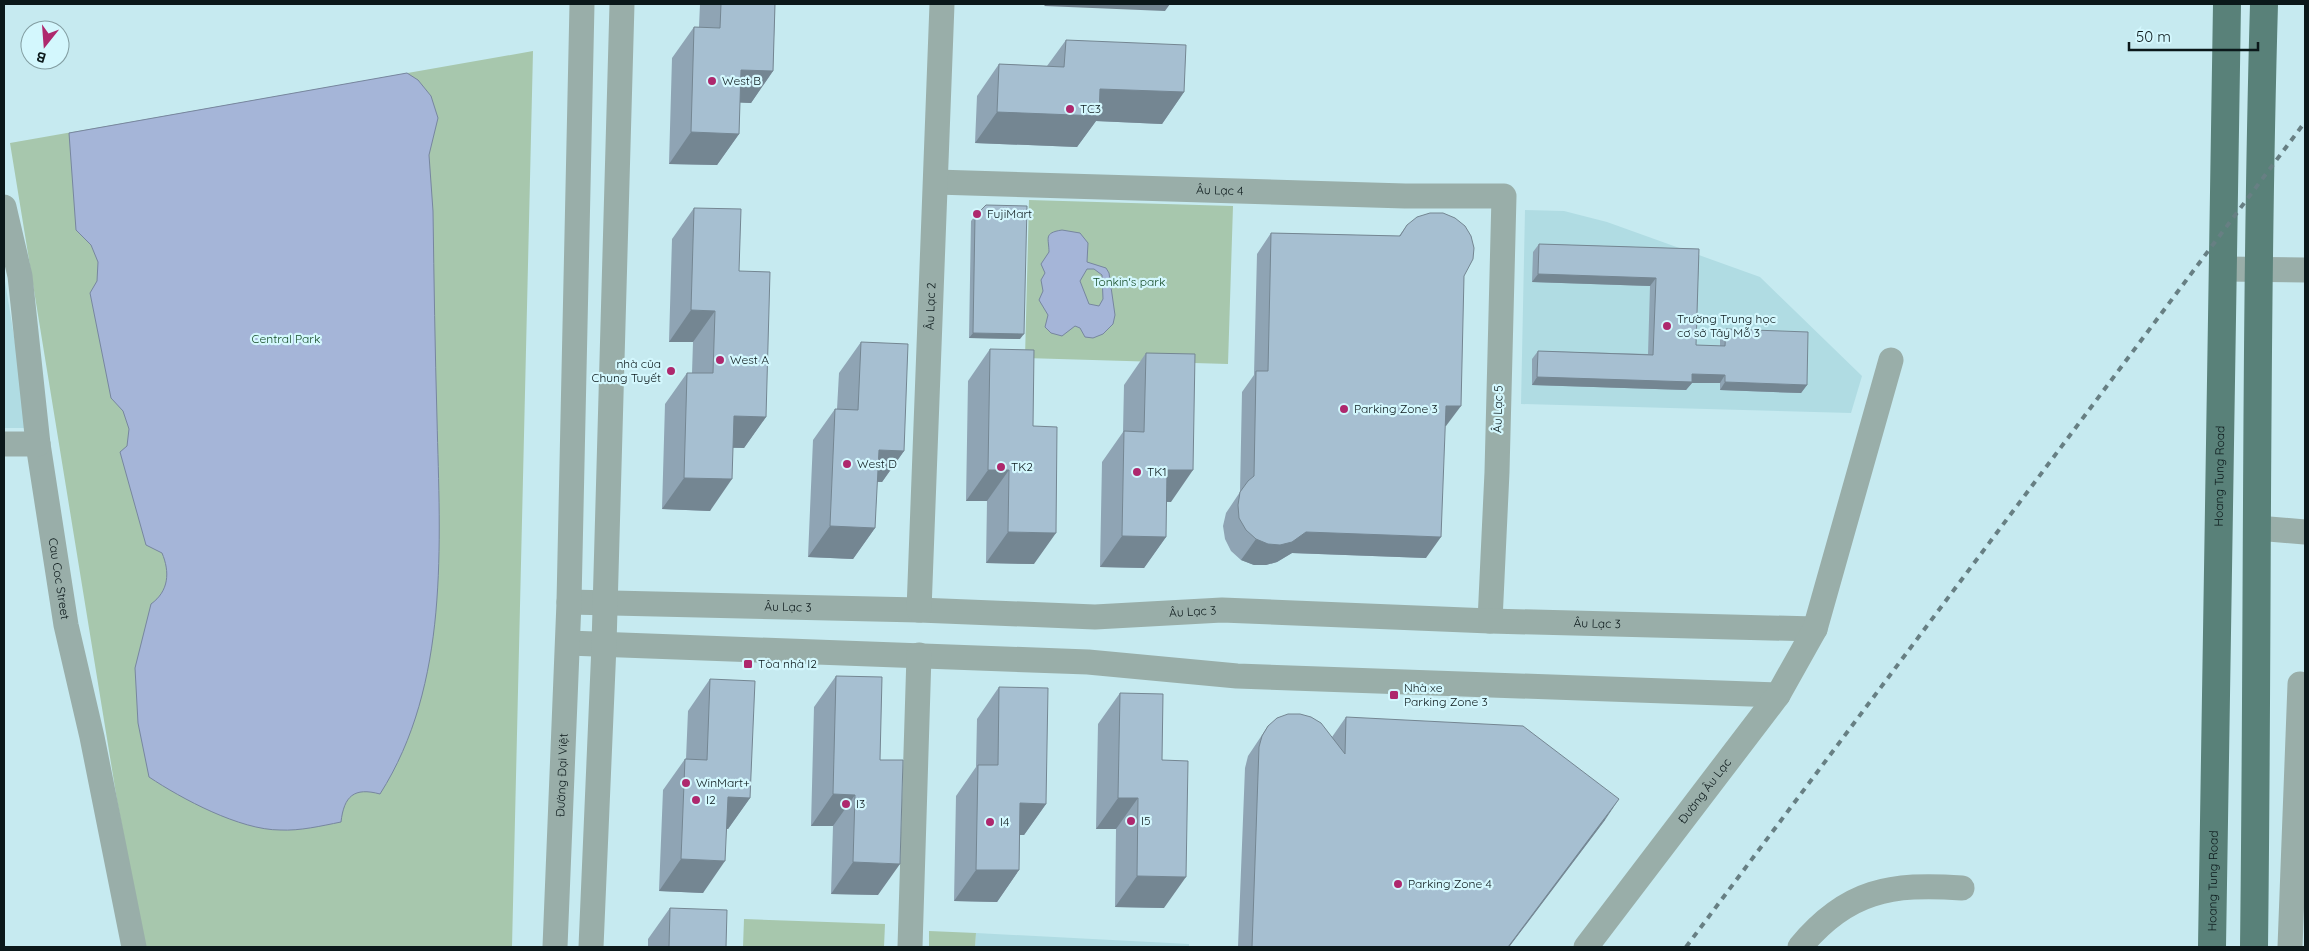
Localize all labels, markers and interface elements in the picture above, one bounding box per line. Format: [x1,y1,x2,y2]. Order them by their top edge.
north arrow [20,20,70,70]
scale bar [2129,20,2258,52]
text: 50 m [2136,27,2171,46]
text: B [34,47,48,67]
place label: West B [722,73,761,88]
marker: West B [706,75,718,87]
place label: TC3 [1080,101,1101,116]
marker: TC3 [1064,103,1076,115]
street label: Âu Lạc 4 [1196,182,1244,198]
place label: FujiMart [987,206,1032,221]
marker: FujiMart [971,208,983,220]
park label: Tonkin's park [1093,274,1165,289]
street label: Âu Lạc 2 [922,282,938,330]
place label: Trường Trung học cơ sở Tây Mỗ 3 [1677,311,1776,340]
marker: Trường Trung học cơ sở Tây Mỗ 3 [1661,320,1673,332]
park label: Central Park [252,331,320,346]
place label: West A [730,352,769,367]
marker: West A [714,354,726,366]
place label: nhà của Chung Tuyết [592,356,661,385]
marker: nhà của Chung Tuyết [665,365,677,377]
street label: Âu Lạc 5 [1489,385,1506,433]
place label: Parking Zone 3 [1354,401,1438,416]
marker: Parking Zone 3 [1338,403,1350,415]
street label: Hoang Tung Road [2211,425,2227,527]
place label: West D [857,456,897,471]
marker: West D [841,458,853,470]
place label: TK2 [1011,459,1033,474]
marker: TK2 [995,461,1007,473]
place label: TK1 [1147,464,1167,479]
marker: TK1 [1131,466,1143,478]
street label: Cau Coc Street [46,537,73,620]
street label: Âu Lạc 3 [764,598,812,615]
street label: Âu Lạc 3 [1169,602,1217,620]
street label: Âu Lạc 3 [1573,615,1621,631]
place label: Tòa nhà I2 [758,656,817,671]
marker: Tòa nhà I2 [742,658,754,670]
place label: Nhà xe Parking Zone 3 [1404,680,1488,709]
marker: Nhà xe Parking Zone 3 [1388,689,1400,701]
street label: Đường Đại Việt [552,733,571,817]
street label: Đường Âu Lạc [1675,755,1734,826]
place label: WinMart+ [696,775,750,790]
marker: WinMart+ [680,777,692,789]
place label: I2 [706,792,716,807]
marker: I2 [690,794,702,806]
place label: I3 [856,796,865,811]
marker: I3 [840,798,852,810]
place label: I5 [1141,813,1151,828]
place label: I4 [1000,814,1009,829]
marker: I5 [1125,815,1137,827]
marker: I4 [984,816,996,828]
street label: Hoang Tung Road [2204,830,2221,932]
place label: Parking Zone 4 [1408,876,1492,891]
marker: Parking Zone 4 [1392,878,1404,890]

